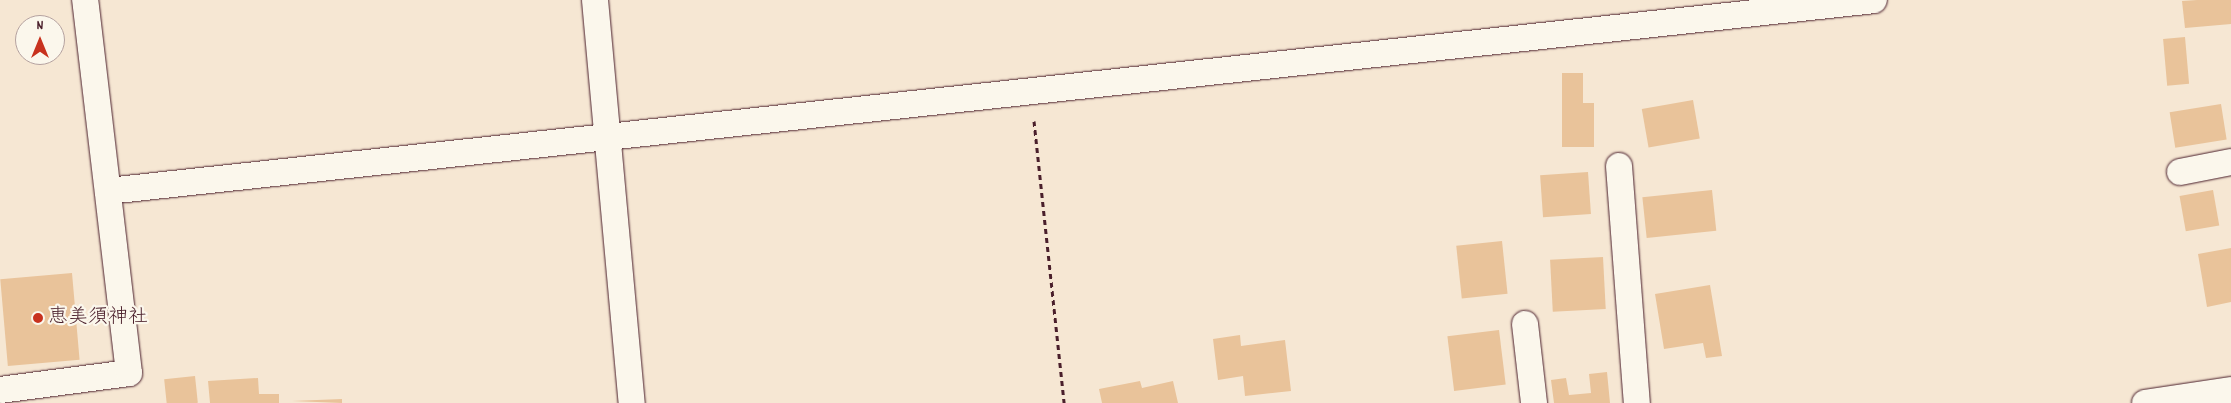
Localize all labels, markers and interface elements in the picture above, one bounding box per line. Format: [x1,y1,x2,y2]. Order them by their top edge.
north arrow [15,15,65,65]
text: N [37,16,43,36]
place label: 恵美須神社 [48,306,148,330]
marker: 恵美須神社 [32,312,44,324]

